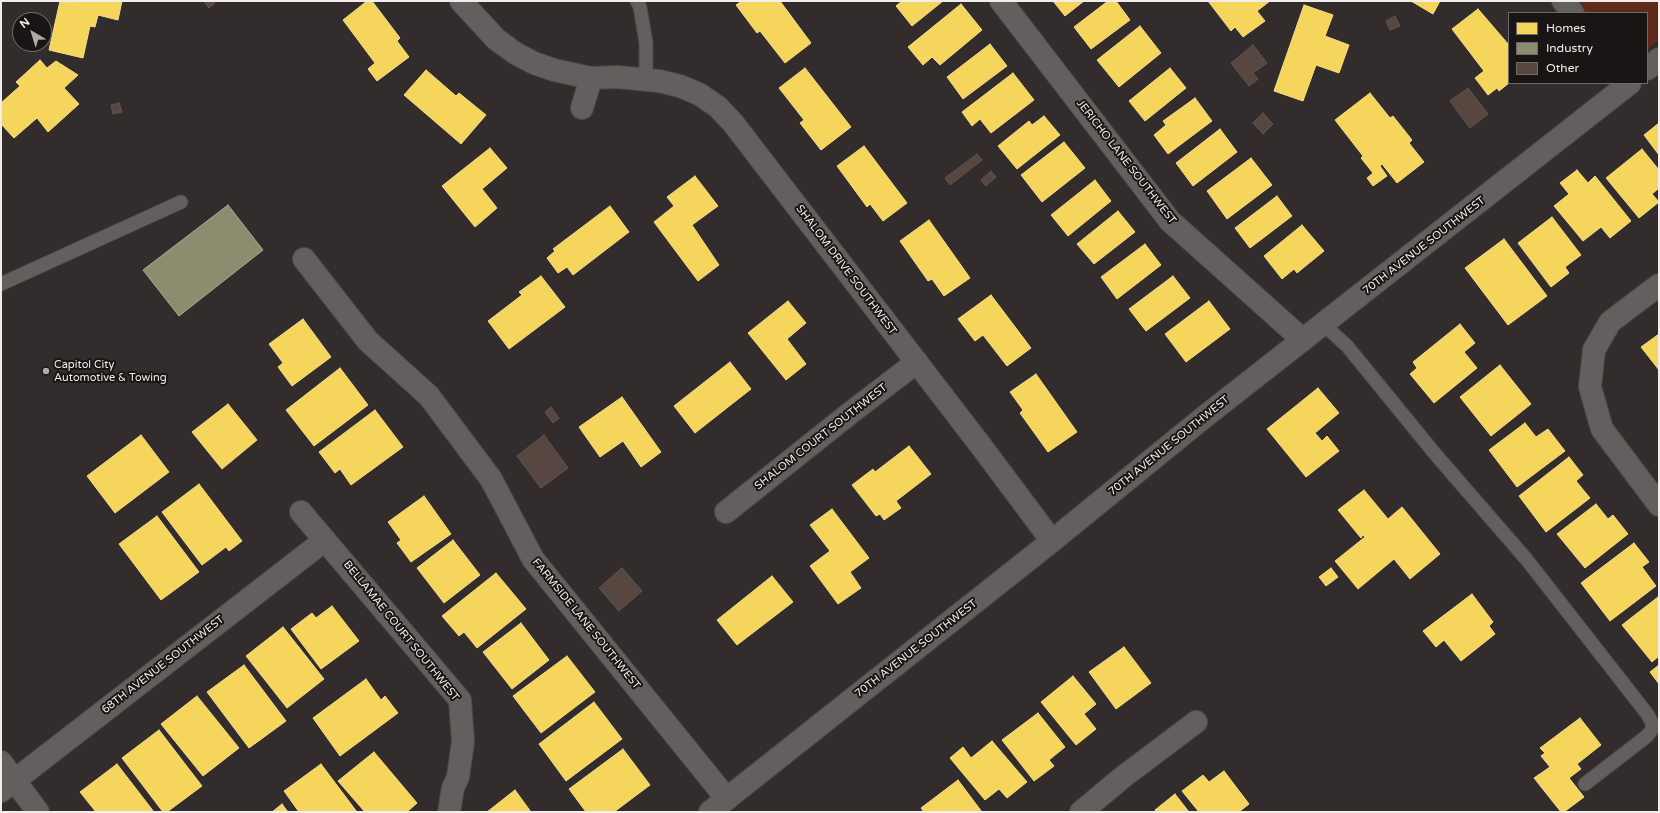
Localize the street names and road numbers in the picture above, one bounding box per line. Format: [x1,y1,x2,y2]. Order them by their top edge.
street label: JERICHO LANE SOUTHWEST [1073,97,1179,227]
street label: 70TH AVENUE SOUTHWEST [1360,194,1488,298]
street label: SHALOM DRIVE SOUTHWEST [793,203,899,337]
street label: SHALOM COURT SOUTHWEST [752,381,890,493]
street label: 70TH AVENUE SOUTHWEST [1106,393,1232,499]
street label: FARMSIDE LANE SOUTHWEST [529,556,643,692]
street label: BELLAMAE COURT SOUTHWEST [340,558,462,704]
street label: 70TH AVENUE SOUTHWEST [852,597,980,701]
street label: 68TH AVENUE SOUTHWEST [99,613,227,717]

